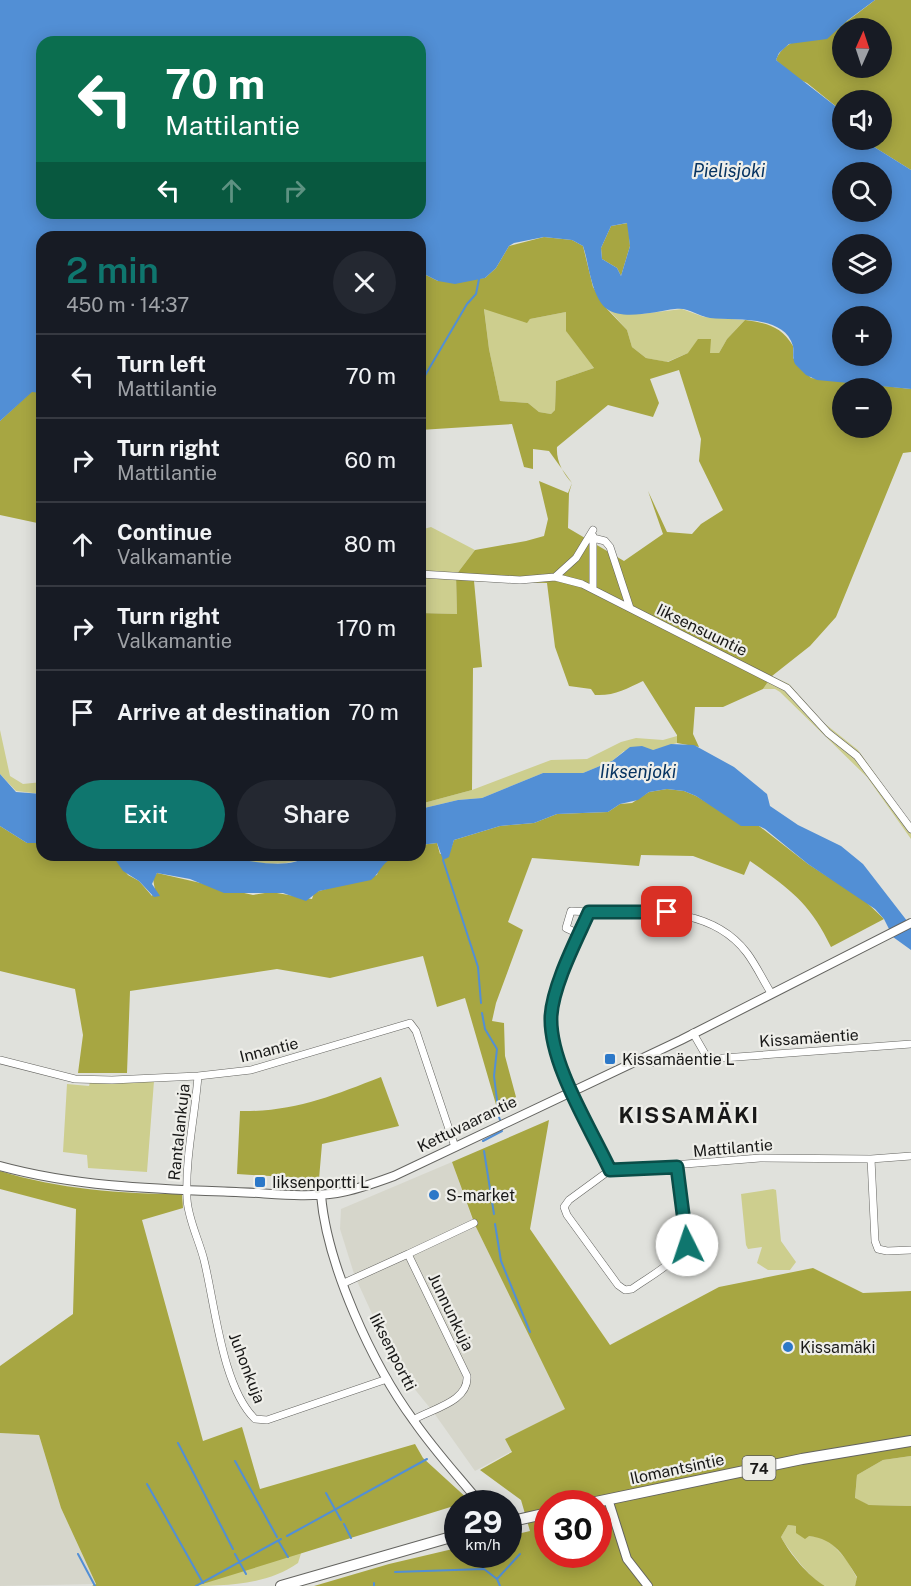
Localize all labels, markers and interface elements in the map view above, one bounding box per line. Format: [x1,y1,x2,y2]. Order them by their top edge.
north arrow [832,18,892,78]
map controls [832,18,892,438]
text: 70 m [165,59,265,108]
icon: left [66,60,144,138]
button: sound [832,90,892,150]
text: Mattilantie [165,109,300,141]
water label: Pielisjoki [693,160,766,181]
button: search [832,162,892,222]
icon: left [152,174,185,207]
icon: ahead [215,174,248,207]
icon: right [278,174,311,207]
button: layers [832,234,892,294]
text: 2 min [66,249,159,291]
button: close [333,251,396,314]
text: 450 m · 14:37 [66,293,189,317]
button: + [832,306,892,366]
text: Turn left [117,351,206,377]
icon: left [66,360,99,393]
text: 70 m [345,363,396,389]
text: Mattilantie [117,377,217,401]
button: − [832,378,892,438]
text: Turn right [117,435,220,461]
icon: right [66,444,99,477]
text: 60 m [345,447,396,473]
text: Mattilantie [117,461,217,485]
text: Continue [117,519,212,545]
icon: ahead [66,528,99,561]
text: 80 m [344,531,396,557]
text: Valkamantie [117,545,232,569]
street label: Iiksensuuntie [654,600,750,660]
text: Turn right [117,603,220,629]
icon: right [66,612,99,645]
text: 170 m [336,615,396,641]
text: Valkamantie [117,629,232,653]
icon: arrive [66,696,99,729]
text: Arrive at destination [117,699,330,725]
text: 70 m [348,699,399,725]
water label: Iiksenjoki [600,761,677,782]
button: Exit [66,780,225,849]
button: Share [237,780,396,849]
pin [641,886,692,937]
icon: arrive [650,895,683,928]
street label: Kissamäentie [759,1025,859,1051]
street label: Innantie [238,1034,300,1066]
place label: Kissamäentie L [622,1050,735,1069]
marker: Kissamäentie L [603,1052,617,1066]
street label: Rantalankuja [164,1083,194,1181]
street label: Kettuvaarantie [414,1092,520,1156]
district label: KISSAMÄKI [618,1102,760,1128]
street label: Mattilantie [692,1135,774,1161]
place label: Iiksenportti L [272,1173,369,1192]
marker: Iiksenportti L [253,1175,267,1189]
place label: S-market [446,1186,515,1205]
marker: S-market [427,1188,441,1202]
position arrow [655,1213,719,1277]
street label: Junnunkuja [424,1270,478,1354]
street label: Iiksenportti [365,1310,421,1394]
street label: Juhonkuja [225,1330,269,1406]
place label: Kissamäki [800,1338,876,1357]
marker: Kissamäki [781,1340,795,1354]
street label: Ilomantsintie [628,1450,726,1488]
road number: 74 [742,1456,776,1480]
speed limit sign: 30 [534,1490,612,1568]
text: 29 [464,1504,502,1540]
text: km/h [465,1536,501,1553]

